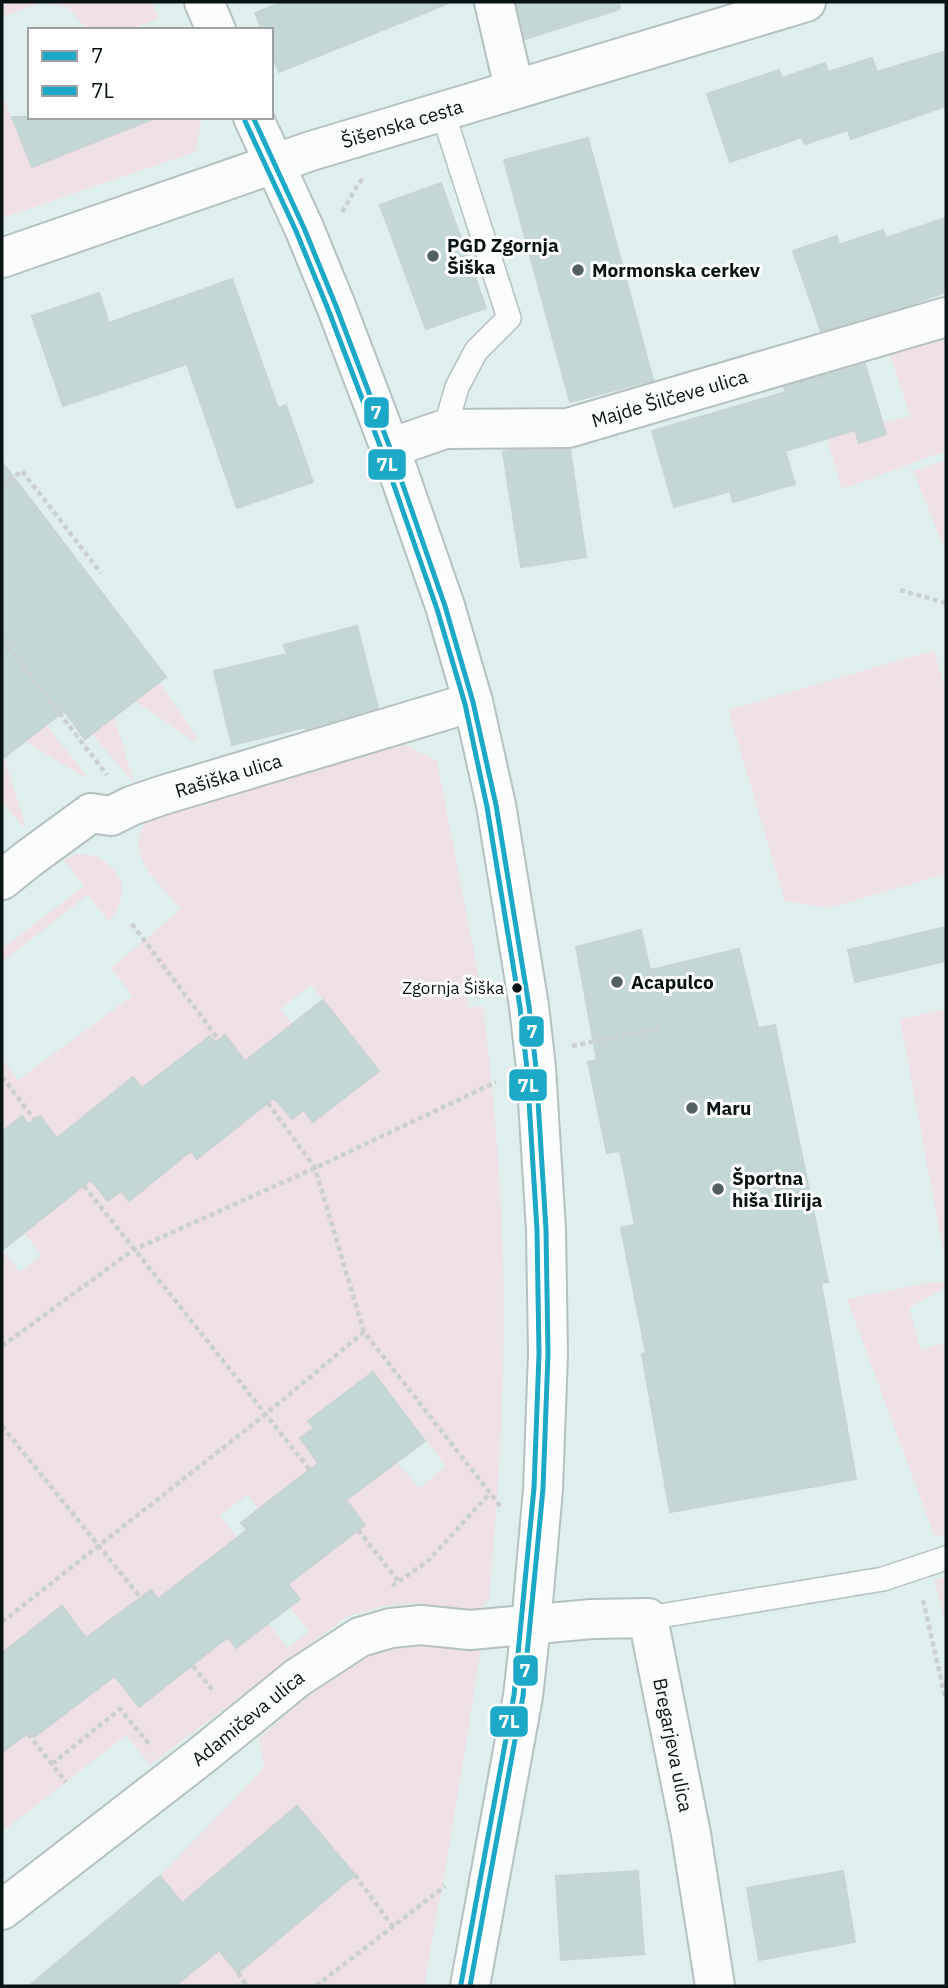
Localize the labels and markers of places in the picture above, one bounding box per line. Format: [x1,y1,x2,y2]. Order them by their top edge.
place label: PGD Zgornja Šiška [447,233,559,279]
marker: PGD Zgornja Šiška [425,248,441,264]
place label: Mormonska cerkev [592,258,761,282]
marker: Mormonska cerkev [570,262,586,278]
place label: Acapulco [631,970,714,994]
marker: Acapulco [609,974,625,990]
place label: Zgornja Šiška [402,977,504,999]
marker: Zgornja Šiška [510,981,524,995]
place label: Maru [706,1096,751,1120]
marker: Maru [684,1100,700,1116]
place label: Športna hiša Ilirija [732,1166,823,1212]
marker: Športna hiša Ilirija [710,1181,726,1197]

